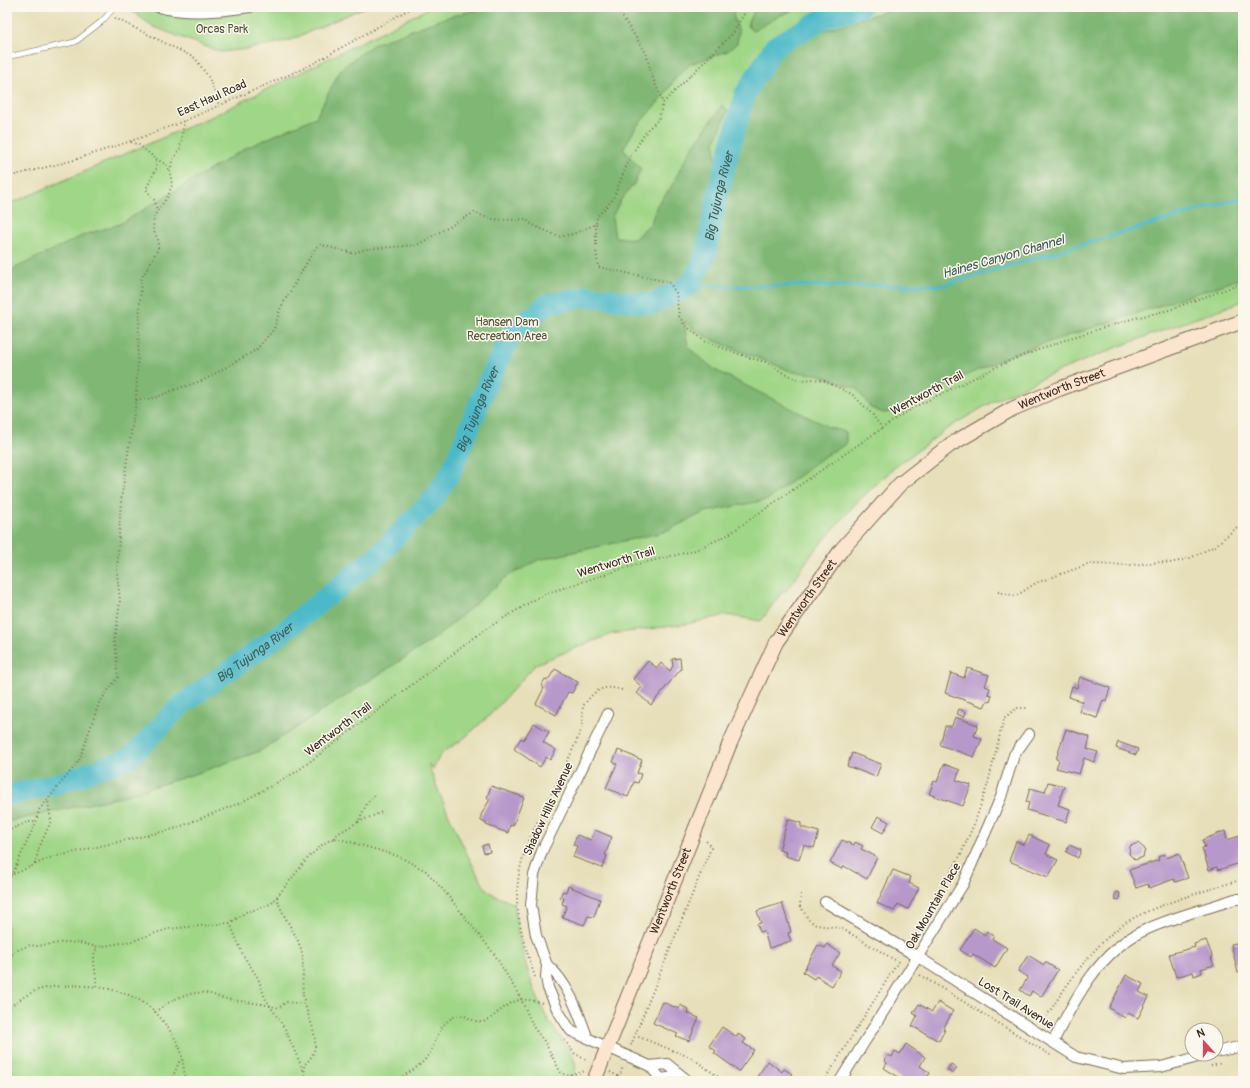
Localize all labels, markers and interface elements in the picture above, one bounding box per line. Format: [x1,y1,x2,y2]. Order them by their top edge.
park label: Orcas Park [196,22,248,37]
street label: East Haul Road [175,77,249,120]
water label: Big Tujunga River [701,148,738,243]
water label: Haines Canyon Channel [940,231,1068,282]
park label: Hansen Dam Recreation Area [467,315,547,344]
water label: Big Tujunga River [453,362,504,455]
street label: Wentworth Street [1016,366,1107,413]
street label: Wentworth Trail [888,368,966,419]
street label: Wentworth Trail [575,544,657,581]
street label: Wentworth Street [775,557,840,640]
water label: Big Tujunga River [213,618,299,686]
street label: Wentworth Trail [302,699,375,760]
street label: Shadow Hills Avenue [520,760,577,858]
street label: Wentworth Street [647,845,695,936]
street label: Oak Mountain Place [903,860,964,952]
street label: Lost Trail Avenue [975,974,1057,1033]
north arrow [1184,1022,1224,1062]
text: N [1195,1026,1207,1041]

